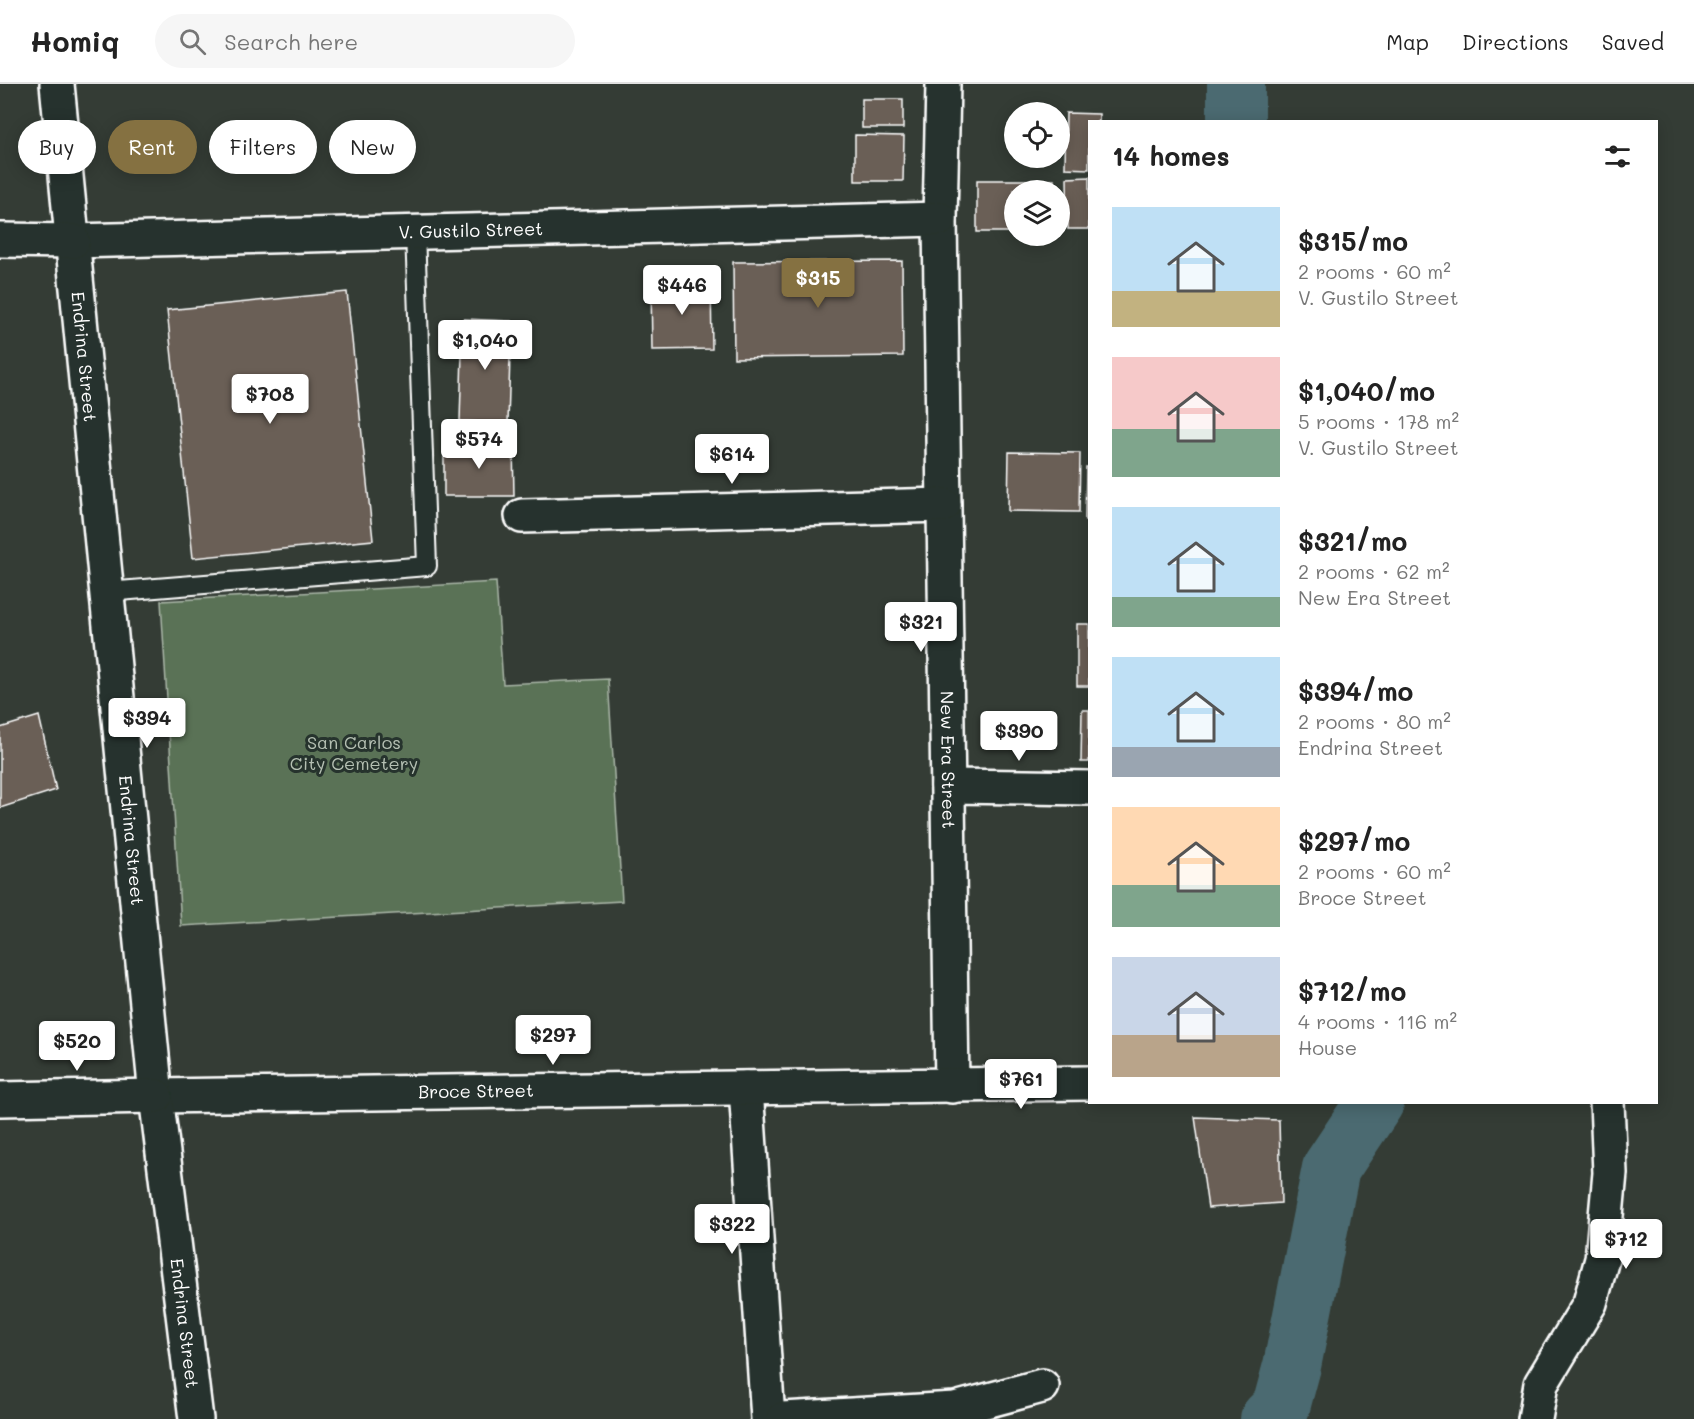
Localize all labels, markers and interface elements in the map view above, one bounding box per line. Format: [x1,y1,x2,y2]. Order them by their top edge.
search box [155,14,575,68]
text: Homiq [30,23,119,59]
icon: search [176,25,209,58]
text: Search here [224,27,358,56]
text: Map [1386,28,1429,55]
text: Directions [1462,28,1569,55]
text: Saved [1602,28,1664,55]
map controls [1004,102,1070,246]
button: locate [1004,102,1070,168]
chip: Buy [18,120,96,174]
chip: Rent [108,120,197,174]
chip: Filters [209,120,317,174]
chip: New [329,120,416,174]
text: 14 homes [1112,139,1230,173]
icon: filters [1601,140,1634,173]
button: layers [1004,180,1070,246]
street label: V. Gustilo Street [398,216,543,244]
text: $315/mo [1298,224,1408,258]
icon: home [1160,231,1232,303]
pin: $315 [782,258,854,309]
text: 2 rooms · 60 m² [1298,258,1451,284]
text: $315 [796,264,840,290]
pin: $446 [646,265,718,316]
text: $446 [657,271,707,297]
text: V. Gustilo Street [1298,284,1459,310]
street label: Endrina Street [66,290,103,423]
pin: $1,040 [436,320,534,371]
text: $1,040 [452,326,518,352]
pin: $708 [234,374,306,425]
text: $1,040/mo [1298,374,1435,408]
text: $708 [246,380,294,406]
icon: home [1160,381,1232,453]
text: 5 rooms · 178 m² [1298,408,1459,434]
pin: $574 [443,419,515,470]
text: $574 [455,425,503,451]
pin: $614 [696,434,768,485]
text: V. Gustilo Street [1298,434,1459,460]
text: $614 [709,440,755,466]
text: $321/mo [1298,524,1407,558]
icon: home [1160,531,1232,603]
text: 2 rooms · 62 m² [1298,558,1450,584]
text: New Era Street [1298,584,1451,610]
pin: $321 [885,602,957,653]
text: $321 [899,608,943,634]
text: $394/mo [1298,674,1413,708]
icon: home [1160,681,1232,753]
street label: New Era Street [936,691,961,829]
pin: $394 [111,698,183,749]
text: $394 [122,704,172,730]
text: 2 rooms · 80 m² [1298,708,1451,734]
pin: $390 [983,711,1055,762]
text: $390 [994,717,1044,743]
park label: San Carlos City Cemetery [290,730,418,775]
text: Endrina Street [1298,734,1443,760]
street label: Endrina Street [114,774,150,906]
text: $297/mo [1298,824,1410,858]
icon: home [1160,831,1232,903]
text: 2 rooms · 60 m² [1298,858,1451,884]
text: Broce Street [1298,884,1427,910]
text: $712/mo [1298,974,1406,1008]
icon: home [1160,981,1232,1053]
text: 4 rooms · 116 m² [1298,1008,1457,1034]
pin: $297 [517,1015,589,1066]
pin: $520 [41,1021,113,1072]
text: $297 [530,1021,576,1047]
text: $520 [53,1027,101,1053]
text: House [1298,1034,1357,1060]
pin: $761 [985,1059,1057,1110]
text: $761 [999,1065,1043,1091]
street label: Broce Street [418,1078,534,1103]
pin: $322 [696,1204,768,1255]
text: $322 [709,1210,755,1236]
pin: $712 [1590,1219,1662,1270]
text: $712 [1604,1225,1648,1251]
street label: Endrina Street [165,1257,205,1390]

